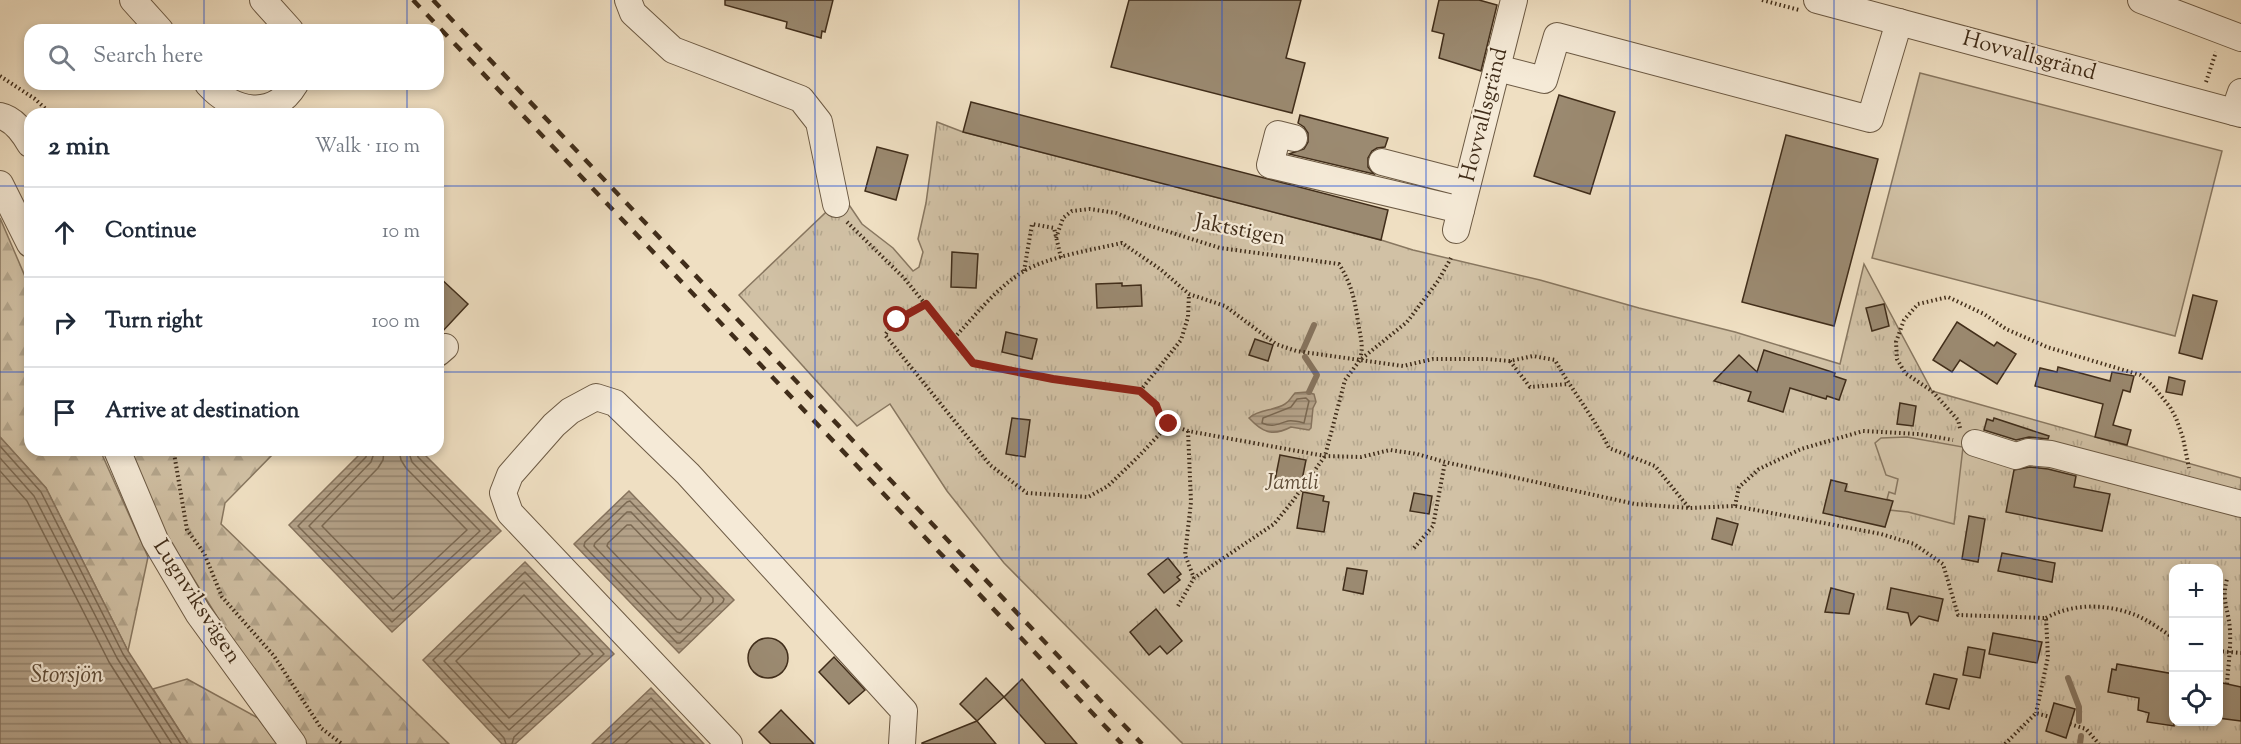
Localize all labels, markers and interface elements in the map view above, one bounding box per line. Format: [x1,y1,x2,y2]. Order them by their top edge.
search box [24,24,444,90]
street label: Hovvallsgränd [1959,24,2099,90]
icon: search [45,41,78,74]
text: Search here [93,41,203,73]
street label: Hovvallsgränd [1453,45,1517,185]
text: 2 min [48,129,110,166]
text: Walk · 110 m [315,133,420,162]
street label: Jaktstigen [1191,206,1288,255]
icon: ahead [48,216,81,249]
text: Continue [105,216,196,248]
text: 10 m [382,218,420,247]
icon: right [48,306,81,339]
text: Turn right [105,306,202,338]
route start [883,306,909,332]
text: 100 m [371,308,420,337]
icon: arrive [48,396,81,429]
text: Arrive at destination [105,396,300,428]
route end [1155,410,1181,436]
park label: Jamtli [1264,468,1319,500]
street label: Lugnviksvägen [144,533,248,671]
map controls [2169,564,2223,726]
button: + [2169,564,2223,618]
button: − [2169,618,2223,672]
water label: Storsjön [30,659,104,693]
button: locate [2169,672,2223,726]

